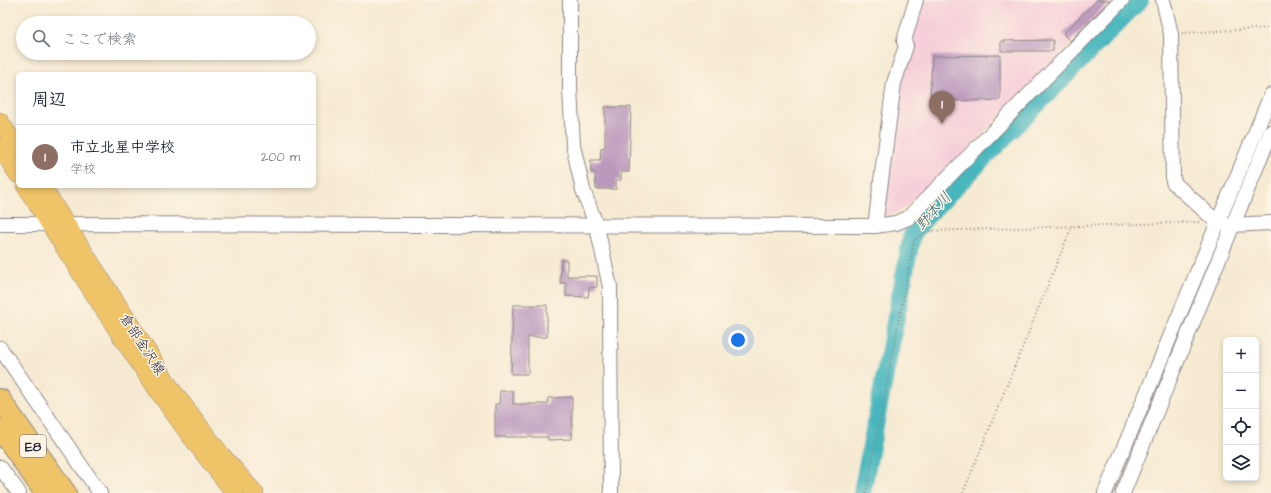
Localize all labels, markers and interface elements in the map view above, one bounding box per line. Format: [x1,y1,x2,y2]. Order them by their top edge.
search box [16,16,316,60]
icon: search [30,27,52,49]
text: ここで検索 [62,29,137,50]
text: 周辺 [32,88,66,112]
pin: 1 [929,91,955,124]
text: 市立北星中学校 [70,137,175,158]
text: 1 [44,148,46,166]
text: 200 m [261,148,300,166]
text: 学校 [70,160,96,178]
water label: 野本川 [911,188,956,235]
street label: 倉部金沢線 [115,310,170,379]
your location [728,330,748,350]
map controls [1223,337,1259,481]
button: + [1223,337,1259,373]
button: − [1223,373,1259,409]
button: locate [1223,409,1259,445]
road number: E8 [20,435,46,457]
button: layers [1223,445,1259,481]

